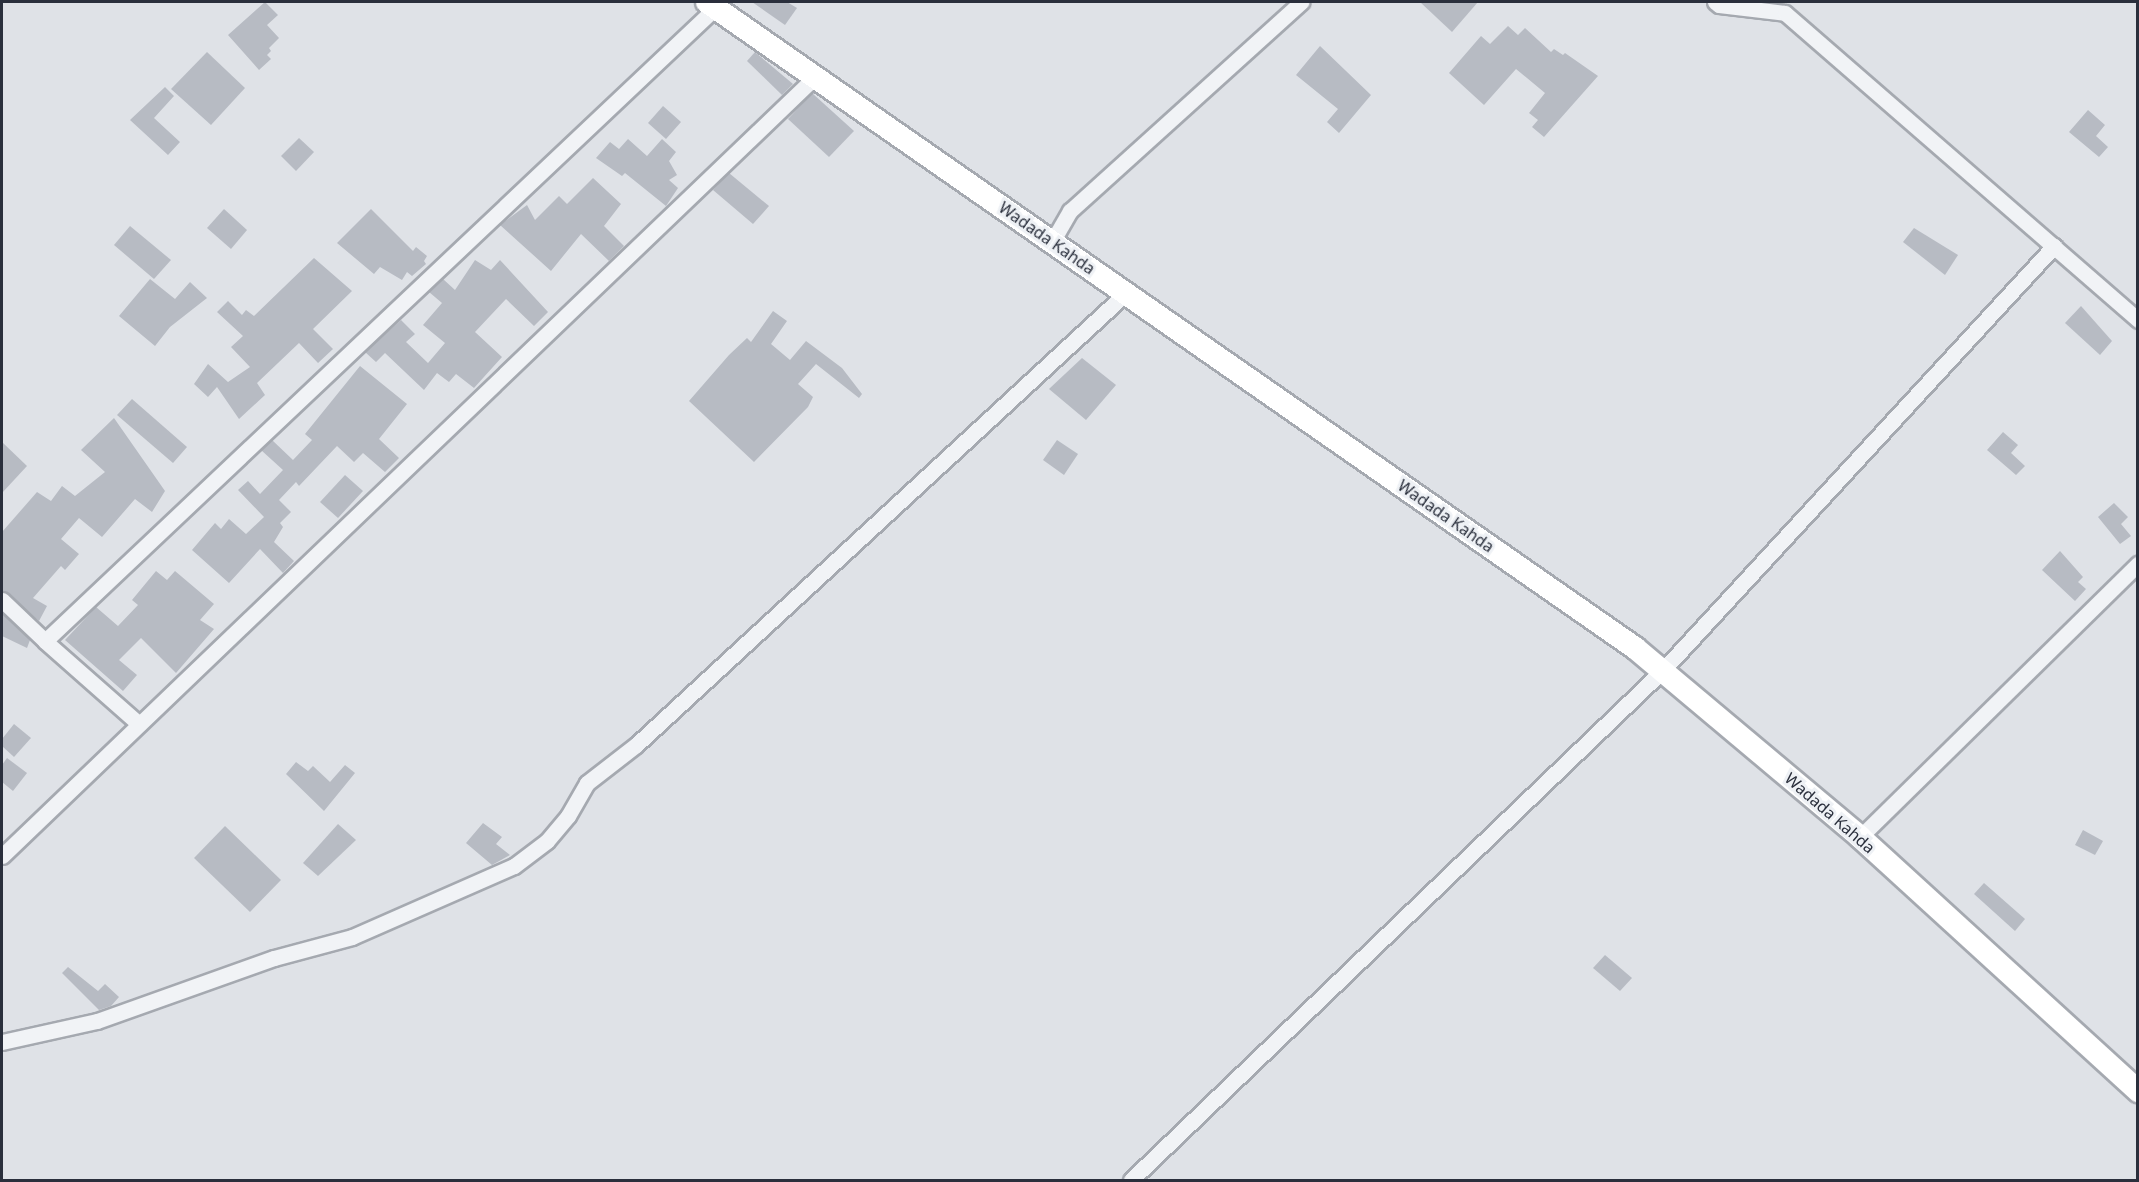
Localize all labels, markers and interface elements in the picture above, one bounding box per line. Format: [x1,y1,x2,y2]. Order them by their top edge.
street label: Wadada Kahda [995,198,1099,278]
street label: Wadada Kahda [1394,476,1498,556]
street label: Wadada Kahda [1781,769,1879,857]

